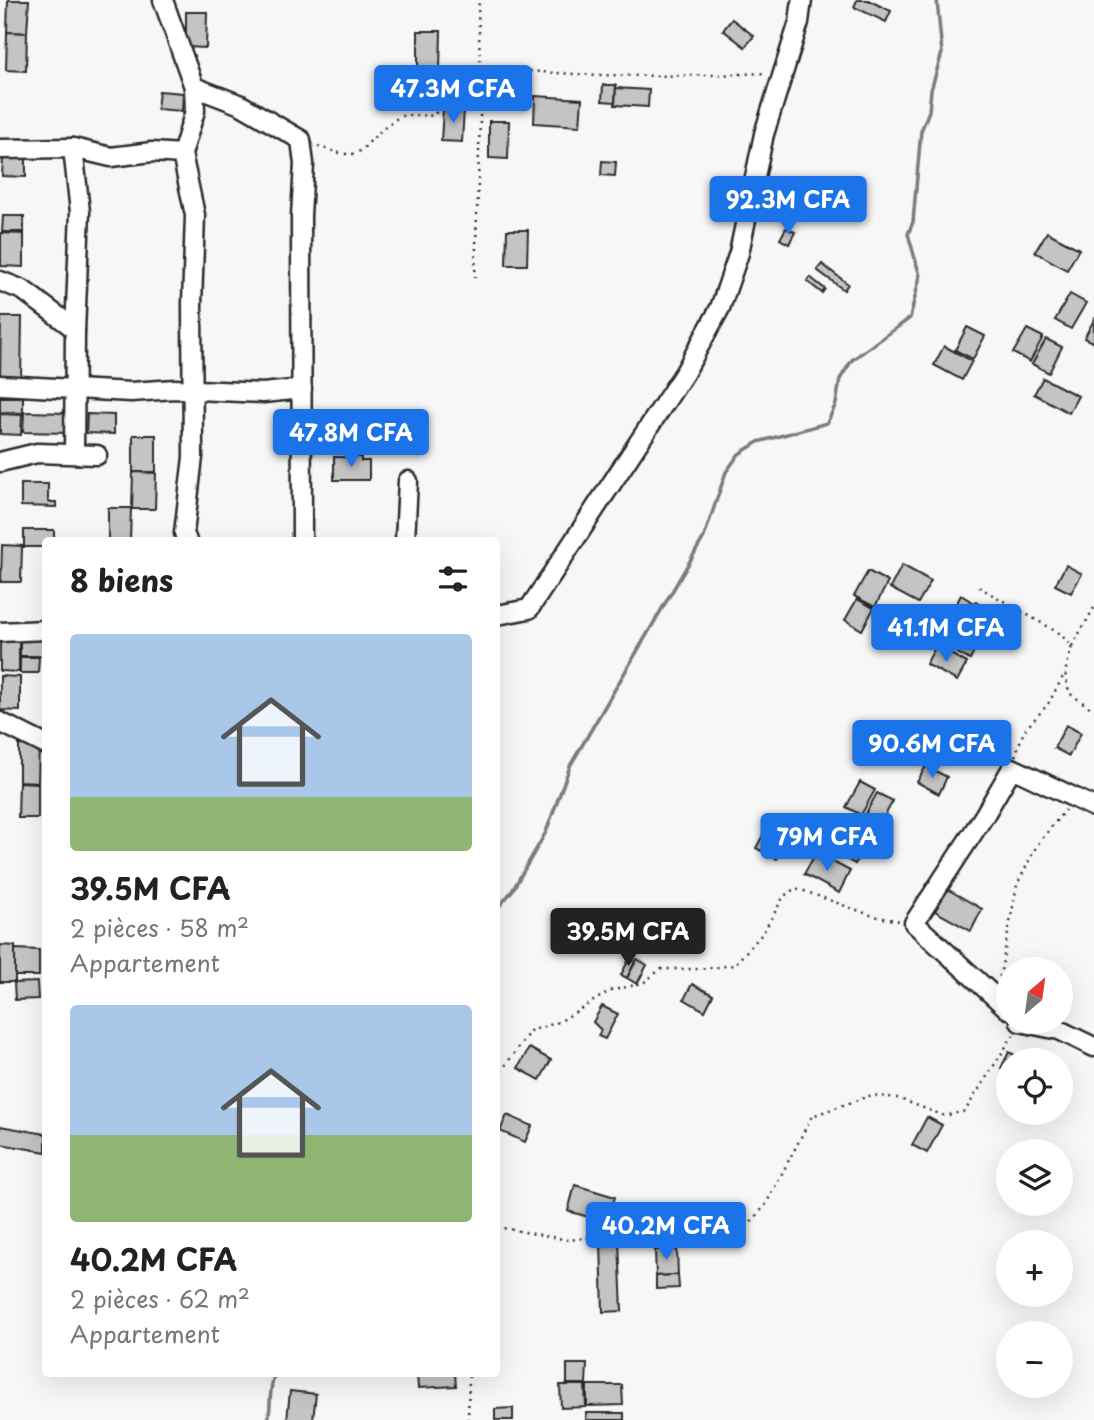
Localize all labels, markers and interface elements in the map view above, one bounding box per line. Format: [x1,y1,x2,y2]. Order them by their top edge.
pin: 47.3M CFA [373,66,533,125]
text: 47.3M CFA [390,70,516,105]
pin: 92.3M CFA [708,176,868,236]
text: 92.3M CFA [726,181,850,216]
pin: 47.8M CFA [271,410,431,469]
text: 47.8M CFA [289,414,413,449]
text: 8 biens [70,557,173,602]
icon: filters [434,560,472,598]
pin: 41.1M CFA [866,604,1026,664]
text: 41.1M CFA [887,609,1005,644]
icon: home [208,679,334,805]
pin: 90.6M CFA [852,720,1012,780]
text: 90.6M CFA [868,725,996,760]
pin: 79M CFA [762,814,892,873]
text: 79M CFA [776,818,878,853]
text: 39.5M CFA [70,865,231,910]
pin: 39.5M CFA [548,908,708,968]
text: 2 pièces · 58 m² [70,910,249,945]
text: 39.5M CFA [566,913,690,948]
text: Appartement [70,945,220,980]
north arrow [996,957,1073,1034]
map controls [996,957,1073,1398]
button: locate [996,1048,1073,1125]
icon: home [208,1050,334,1176]
button: layers [996,1139,1073,1216]
pin: 40.2M CFA [586,1202,746,1262]
text: 40.2M CFA [602,1207,730,1242]
button: + [996,1230,1073,1307]
text: 40.2M CFA [70,1236,237,1281]
text: 2 pièces · 62 m² [70,1281,250,1316]
text: Appartement [70,1316,220,1351]
button: − [996,1321,1073,1398]

